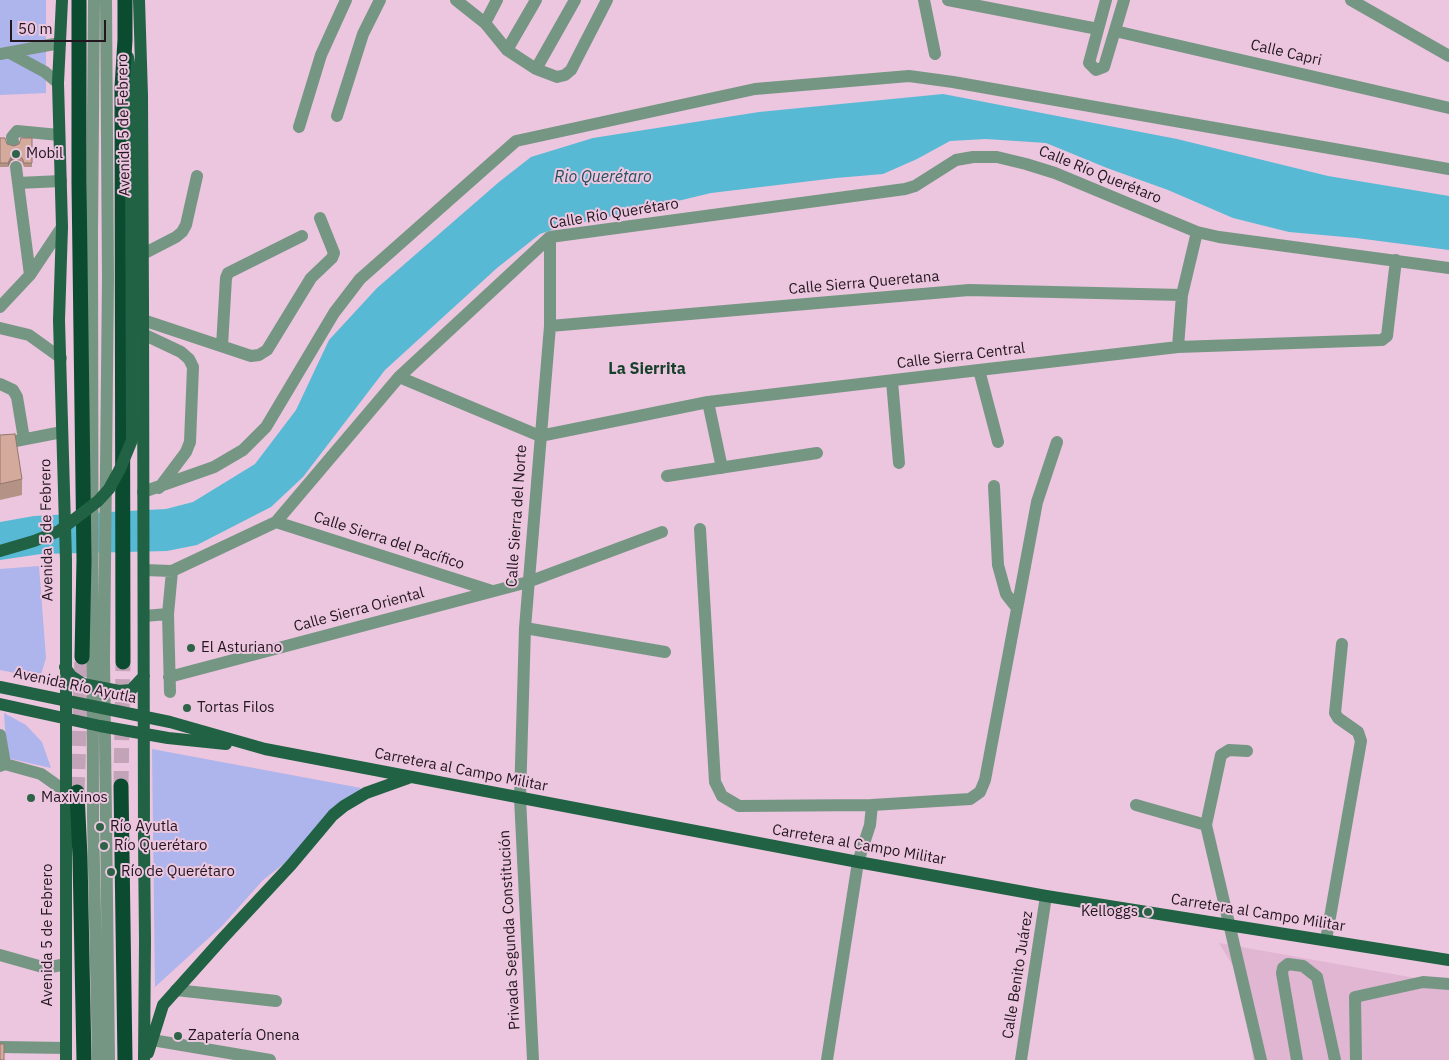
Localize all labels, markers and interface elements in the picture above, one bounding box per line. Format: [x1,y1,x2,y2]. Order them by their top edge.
scale bar [12,10,109,42]
text: 50 m [18,19,53,38]
street label: Calle Capri [1249,36,1323,70]
street label: Avenida 5 de Febrero [114,53,134,197]
street label: Calle Río Querétaro [1036,142,1164,208]
place label: Mobil [26,145,63,163]
marker: Mobil [10,148,22,160]
water label: Rio Querétaro [554,167,652,187]
street label: Calle Río Querétaro [548,195,680,233]
street label: Calle Sierra Queretana [788,267,940,299]
street label: Calle Sierra Central [896,339,1026,373]
district label: La Sierrita [608,359,686,379]
street label: Calle Sierra del Norte [503,444,531,588]
street label: Avenida 5 de Febrero [37,458,57,602]
street label: Calle Sierra del Pacífico [311,508,467,574]
street label: Calle Sierra Oriental [292,584,426,636]
place label: El Asturiano [201,639,282,657]
marker: El Asturiano [185,642,197,654]
street label: Avenida Río Ayutla [12,664,138,708]
place label: Tortas Filos [197,699,275,717]
marker: Tortas Filos [181,702,193,714]
street label: Carretera al Campo Militar [373,744,549,796]
place label: Maxivinos [41,789,108,807]
marker: Maxivinos [25,792,37,804]
place label: Río Ayutla [110,818,178,836]
marker: Río Ayutla [94,821,106,833]
street label: Carretera al Campo Militar [771,821,947,869]
street label: Privada Segunda Constitución [496,830,524,1030]
place label: Río Querétaro [114,837,207,855]
marker: Río Querétaro [98,840,110,852]
place label: Río de Querétaro [121,863,235,881]
street label: Avenida 5 de Febrero [39,864,57,1006]
marker: Río de Querétaro [105,866,117,878]
street label: Carretera al Campo Militar [1170,890,1346,936]
place label: Kelloggs [1081,903,1138,921]
marker: Kelloggs [1142,906,1154,918]
street label: Calle Benito Juárez [999,910,1037,1040]
place label: Zapatería Onena [188,1027,300,1045]
marker: Zapatería Onena [172,1030,184,1042]

